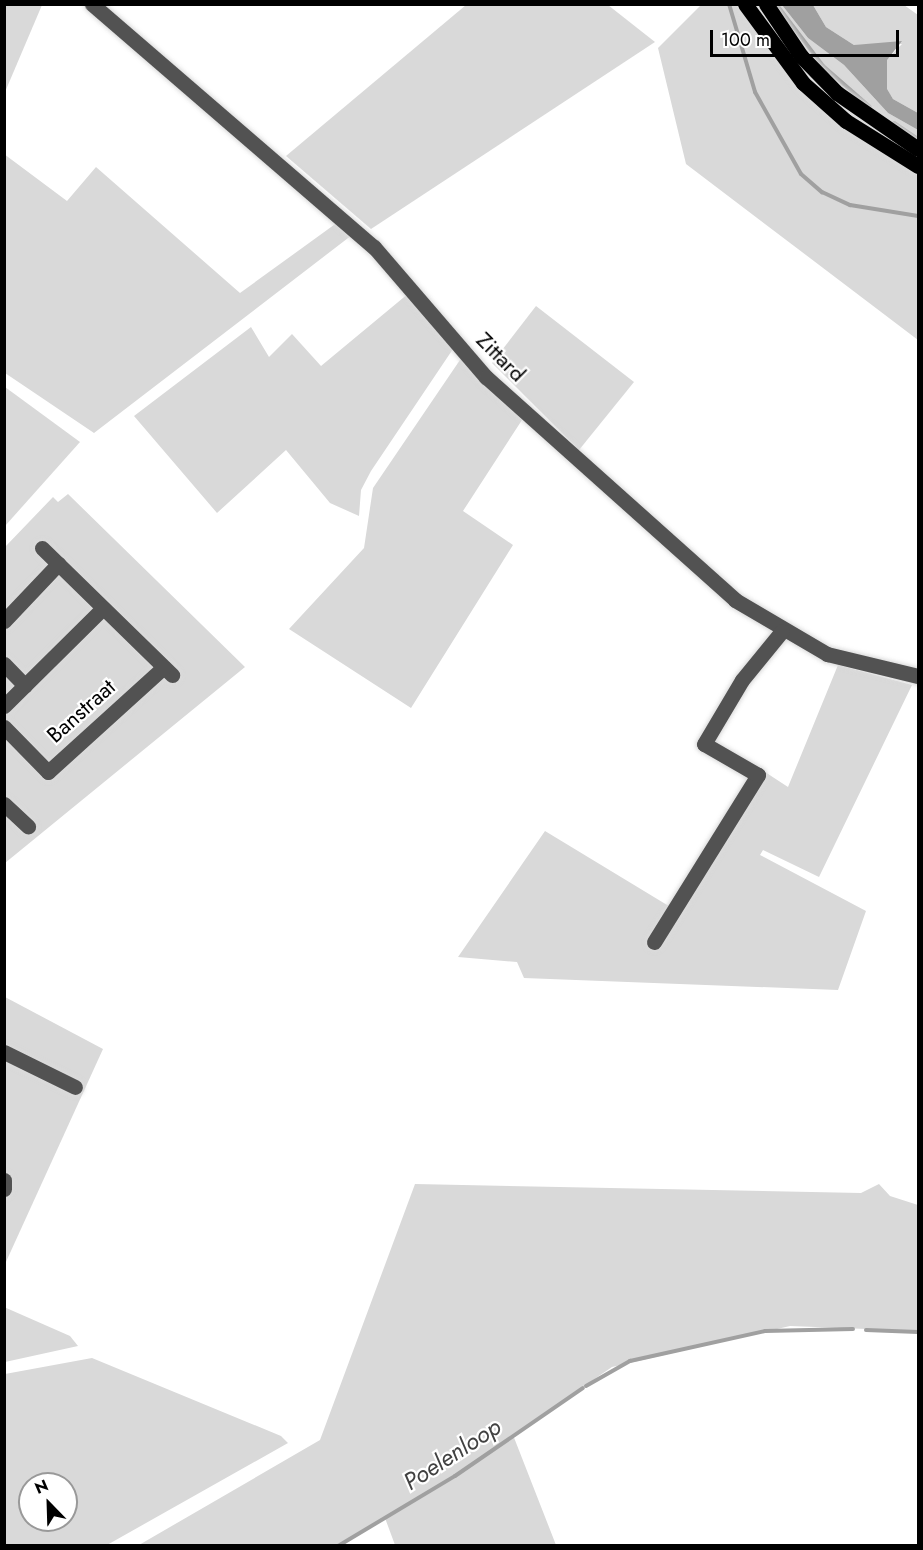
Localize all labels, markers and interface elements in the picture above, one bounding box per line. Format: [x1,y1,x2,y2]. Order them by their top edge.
scale bar [713,18,902,56]
text: 100 m [721,27,770,53]
street label: Zittard [471,327,531,387]
street label: Banstraat [41,674,121,748]
water label: Poelenloop [398,1412,506,1496]
north arrow [18,1472,78,1532]
text: N [31,1474,52,1500]

